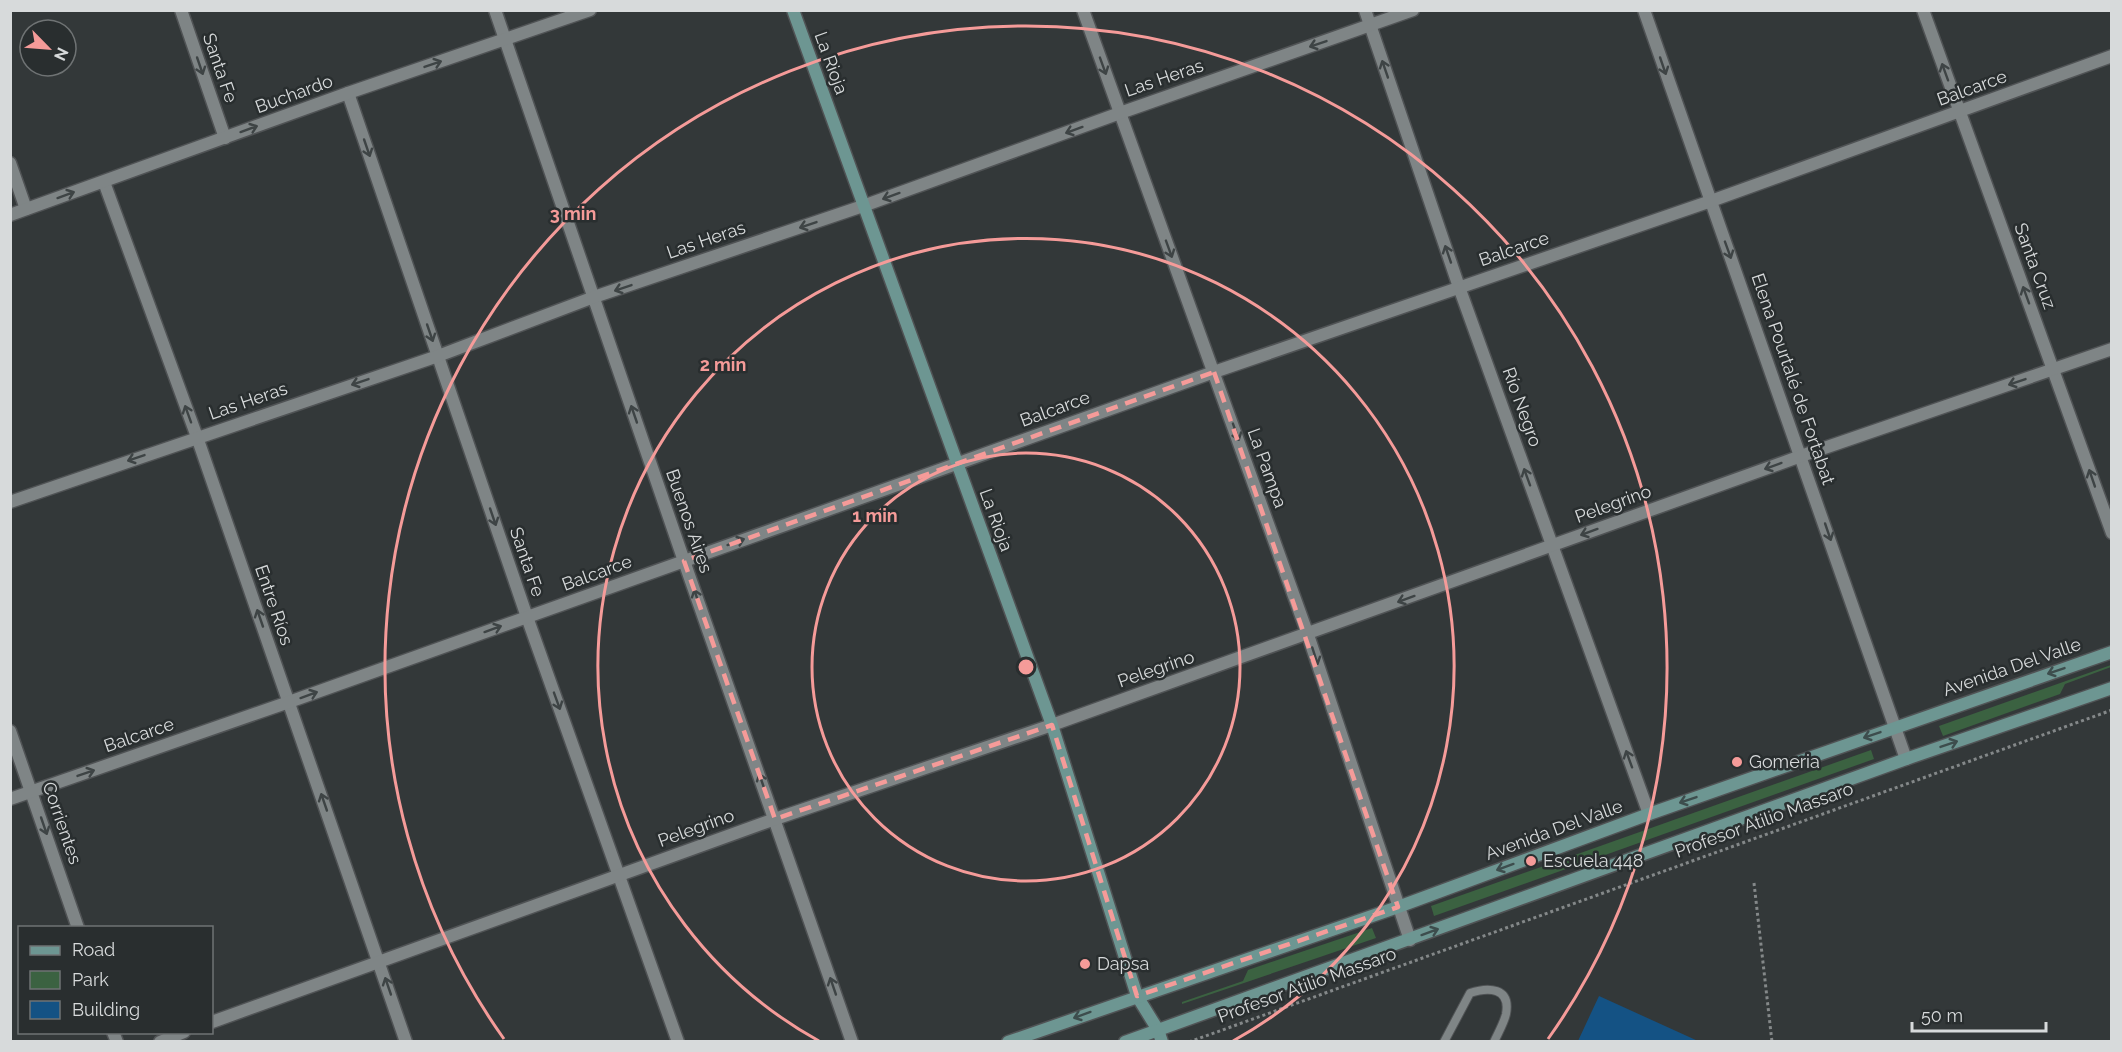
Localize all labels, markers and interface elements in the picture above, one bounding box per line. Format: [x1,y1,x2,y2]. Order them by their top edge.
north arrow [18,18,78,78]
street label: La Rioja [810,29,852,97]
street label: Santa Fe [199,30,242,106]
one-way arrow [1309,39,1328,50]
text: N [50,45,72,64]
street label: Las Heras [1122,54,1206,101]
one-way arrow [195,56,206,75]
one-way arrow [1099,56,1110,74]
one-way arrow [1659,56,1670,75]
one-way arrow [423,58,442,69]
one-way arrow [1379,60,1390,79]
one-way arrow [1939,63,1950,82]
street label: Balcarce [1934,65,2010,110]
street label: Buchardo [252,70,336,117]
one-way arrow [239,123,258,134]
one-way arrow [1066,125,1084,136]
one-way arrow [362,138,373,157]
one-way arrow [56,189,75,200]
one-way arrow [882,192,901,203]
text: 3 min [550,203,596,224]
street label: Las Heras [664,216,748,263]
street label: Santa Cruz [2010,220,2061,312]
one-way arrow [799,221,818,232]
street label: Balcarce [1476,227,1552,270]
one-way arrow [1165,239,1176,258]
one-way arrow [1723,240,1734,258]
one-way arrow [1442,245,1453,264]
street label: Elena Pourtalé de Fortabat [1747,270,1840,487]
one-way arrow [614,283,633,294]
one-way arrow [2020,286,2031,304]
one-way arrow [425,323,436,342]
text: 2 min [700,354,746,375]
street label: Río Negro [1498,364,1547,450]
street label: Las Heras [206,377,290,424]
one-way arrow [351,377,370,388]
one-way arrow [2008,378,2027,389]
street label: Balcarce [1017,386,1093,431]
one-way arrow [182,405,193,424]
one-way arrow [628,405,639,424]
one-way arrow [1231,423,1242,441]
street label: La Pampa [1243,425,1292,511]
one-way arrow [127,454,146,465]
one-way arrow [1764,461,1782,472]
street label: Buenos Aires [662,466,717,576]
one-way arrow [1521,468,1532,487]
one-way arrow [2086,469,2097,488]
street label: Pelegrino [1572,480,1654,527]
street label: La Rioja [975,486,1017,554]
text: 1 min [852,505,898,526]
one-way arrow [488,507,499,526]
one-way arrow [1823,523,1834,541]
street label: Santa Fe [506,524,549,600]
one-way arrow [1580,527,1599,538]
one-way arrow [726,536,745,547]
street label: Balcarce [559,550,635,595]
street label: Entre Ríos [251,562,298,648]
one-way arrow [691,589,702,608]
one-way arrow [1397,594,1416,605]
one-way arrow [253,609,264,628]
one-way arrow [483,622,502,633]
street label: Avenida Del Valle [1940,633,2084,700]
street label: Pelegrino [1115,646,1197,691]
one-way arrow [1310,646,1321,665]
centre of rings [1016,657,1036,677]
one-way arrow [2047,666,2066,677]
one-way arrow [300,688,318,699]
one-way arrow [553,691,564,710]
street label: Balcarce [101,713,177,756]
one-way arrow [1863,731,1882,742]
one-way arrow [1939,738,1958,749]
one-way arrow [1622,750,1633,769]
place label: Gomeria [1749,751,1820,772]
marker: Gomeria [1730,755,1744,769]
one-way arrow [76,766,94,777]
one-way arrow [755,773,766,792]
street label: Profesor Atilio Massaro [1672,777,1856,862]
street label: Corrientes [39,779,86,867]
one-way arrow [317,793,328,812]
street label: Avenida Del Valle [1482,795,1626,864]
one-way arrow [1679,796,1698,807]
street label: Pelegrino [655,804,737,851]
one-way arrow [39,816,50,835]
place label: Escuela 448 [1543,850,1643,871]
marker: Escuela 448 [1524,854,1538,868]
one-way arrow [1496,863,1515,874]
legend [18,926,213,1034]
one-way arrow [1421,926,1439,937]
text: Road [72,939,115,960]
street label: Profesor Atilio Massaro [1215,942,1399,1027]
place label: Dapsa [1097,953,1149,974]
marker: Dapsa [1078,957,1092,971]
text: Park [72,969,109,990]
one-way arrow [381,977,392,996]
one-way arrow [827,977,838,996]
scale bar [1912,995,2046,1033]
text: Building [72,999,140,1020]
text: 50 m [1921,1005,1963,1026]
one-way arrow [1073,1011,1091,1022]

